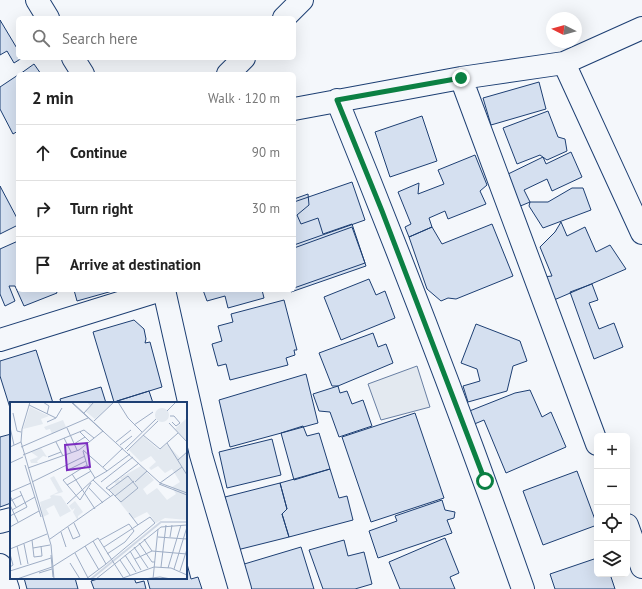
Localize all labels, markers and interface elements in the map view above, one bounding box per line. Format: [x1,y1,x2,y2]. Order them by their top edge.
north arrow [546,12,582,48]
search box [16,16,296,60]
icon: search [30,27,52,49]
text: Search here [62,29,138,48]
route end [452,69,470,87]
text: 2 min [32,87,73,109]
text: Walk · 120 m [208,90,280,107]
icon: ahead [32,142,54,164]
text: Continue [70,143,127,162]
text: 90 m [252,144,280,161]
icon: right [32,198,54,220]
text: Turn right [70,199,133,218]
text: 30 m [252,200,280,217]
icon: arrive [32,254,54,276]
text: Arrive at destination [70,255,201,274]
inset map [10,402,187,579]
map controls [594,433,630,577]
button: + [594,433,630,469]
button: − [594,469,630,505]
route start [476,472,494,490]
button: locate [594,505,630,541]
button: layers [594,541,630,577]

